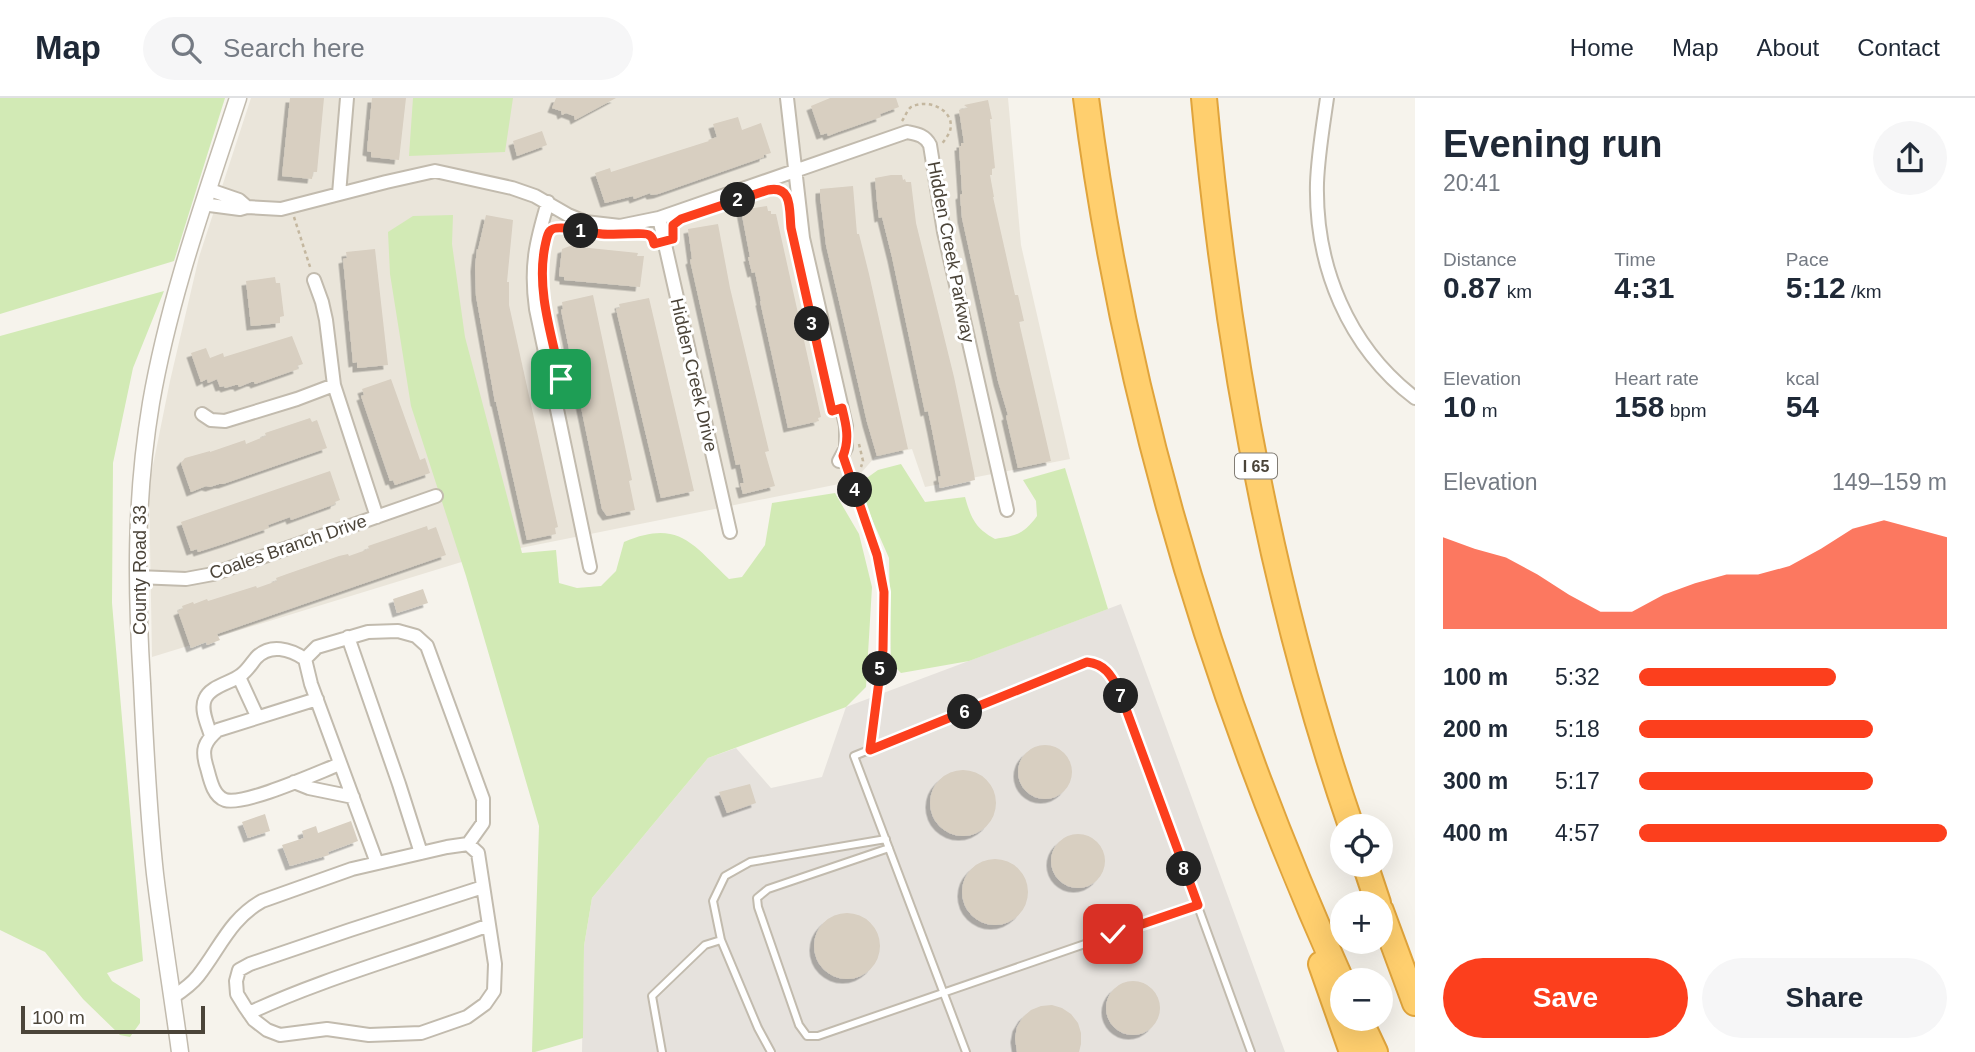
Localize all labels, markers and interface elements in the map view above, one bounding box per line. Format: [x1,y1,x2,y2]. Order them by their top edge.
search box [143,17,633,80]
text: Map [35,29,101,66]
icon: search [167,29,205,67]
text: Search here [223,33,365,63]
text: Home [1570,34,1634,61]
text: Map [1672,34,1719,61]
text: About [1757,34,1819,61]
text: Contact [1857,34,1940,61]
button: share [1873,121,1947,195]
text: Evening run [1443,123,1663,165]
street label: Hidden Creek Parkway [924,160,978,344]
text: 20:41 [1443,170,1501,196]
pin: 2 [720,182,756,217]
text: 2 [732,189,743,210]
pin: 1 [564,214,598,248]
text: 1 [575,220,586,241]
text: Distance [1443,249,1517,270]
text: Time [1614,249,1656,270]
text: Pace [1786,249,1829,270]
text: 0.87 [1443,271,1501,304]
text: 4:31 [1614,271,1674,304]
text: 5:12 [1786,271,1846,304]
text: km [1501,281,1532,302]
text: /km [1846,281,1882,302]
street label: Hidden Creek Drive [667,296,721,454]
pin: 3 [794,306,830,342]
text: 3 [806,313,817,334]
pin [531,349,591,409]
icon: arrive [542,360,580,398]
text: Elevation [1443,368,1521,389]
text: Heart rate [1614,368,1699,389]
text: kcal [1786,368,1819,389]
text: 10 [1443,390,1476,423]
text: 158 [1614,390,1664,423]
text: 54 [1786,390,1819,423]
text: m [1476,400,1497,421]
text: bpm [1664,400,1707,421]
road number: I 65 [1235,454,1277,478]
text: Elevation [1443,469,1538,495]
text: 149–159 m [1832,469,1947,495]
pin: 4 [838,472,872,508]
text: 4 [849,479,860,500]
street label: County Road 33 [130,505,150,635]
street label: Coales Branch Drive [207,511,369,583]
pin: 5 [862,652,898,686]
text: 5 [874,658,885,679]
text: 100 m [1443,664,1508,690]
text: 5:32 [1555,664,1600,690]
pin: 7 [1104,678,1138,714]
text: 7 [1115,685,1126,706]
pin: 6 [948,694,982,730]
text: 6 [959,701,970,722]
text: 200 m [1443,716,1508,742]
text: 5:18 [1555,716,1600,742]
text: 300 m [1443,768,1508,794]
text: 5:17 [1555,768,1600,794]
map controls [1330,814,1393,1031]
button: locate [1330,814,1393,877]
text: 400 m [1443,820,1508,846]
text: 4:57 [1555,820,1600,846]
pin: 8 [1166,852,1202,886]
text: 8 [1178,858,1189,879]
button: + [1330,891,1393,954]
pin [1083,904,1143,964]
icon: check [1094,915,1132,953]
button: Save [1443,958,1688,1038]
button: Share [1702,958,1947,1038]
button: − [1330,968,1393,1031]
scale bar [21,1003,205,1035]
text: 100 m [32,1007,85,1028]

